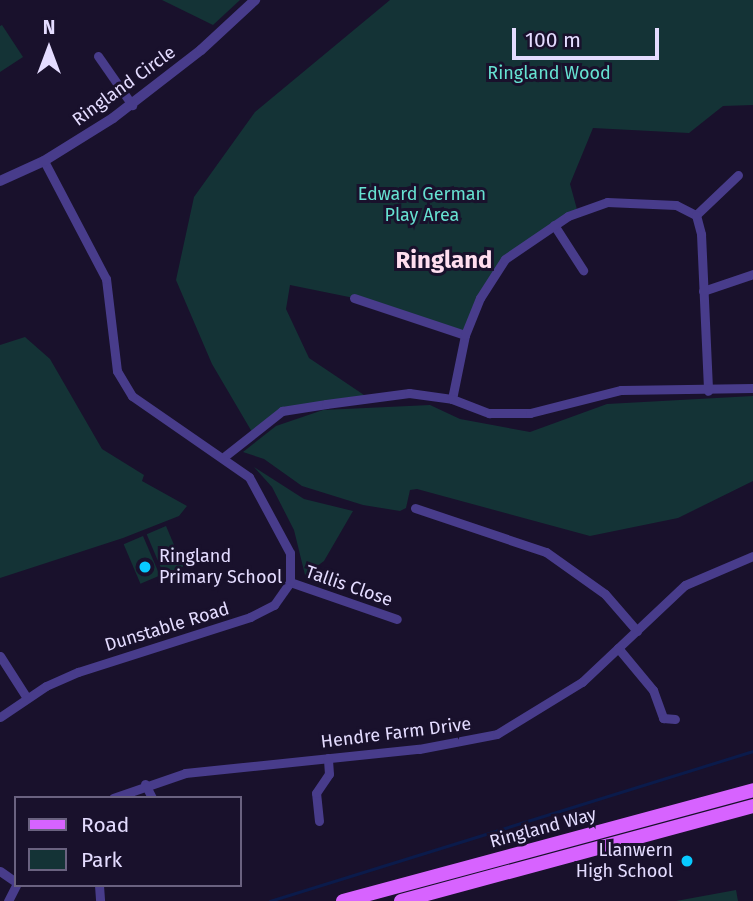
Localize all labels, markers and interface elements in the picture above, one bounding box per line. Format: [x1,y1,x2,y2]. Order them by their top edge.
north arrow [14,14,84,84]
scale bar [515,14,662,58]
text: N [43,16,55,39]
text: 100 m [525,27,581,53]
street label: Ringland Circle [68,41,180,131]
park label: Ringland Wood [487,62,611,84]
park label: Edward German Play Area [358,184,486,227]
district label: Ringland [395,247,493,275]
place label: Ringland Primary School [159,546,282,588]
marker: Ringland Primary School [137,559,153,575]
street label: Tallis Close [303,561,395,611]
street label: Dunstable Road [102,598,232,656]
street label: Hendre Farm Drive [320,713,472,753]
legend [14,796,242,887]
street label: Ringland Way [487,803,599,853]
text: Road [81,812,129,838]
place label: Llanwern High School [576,840,673,882]
text: Park [81,847,122,873]
marker: Llanwern High School [679,853,695,869]

